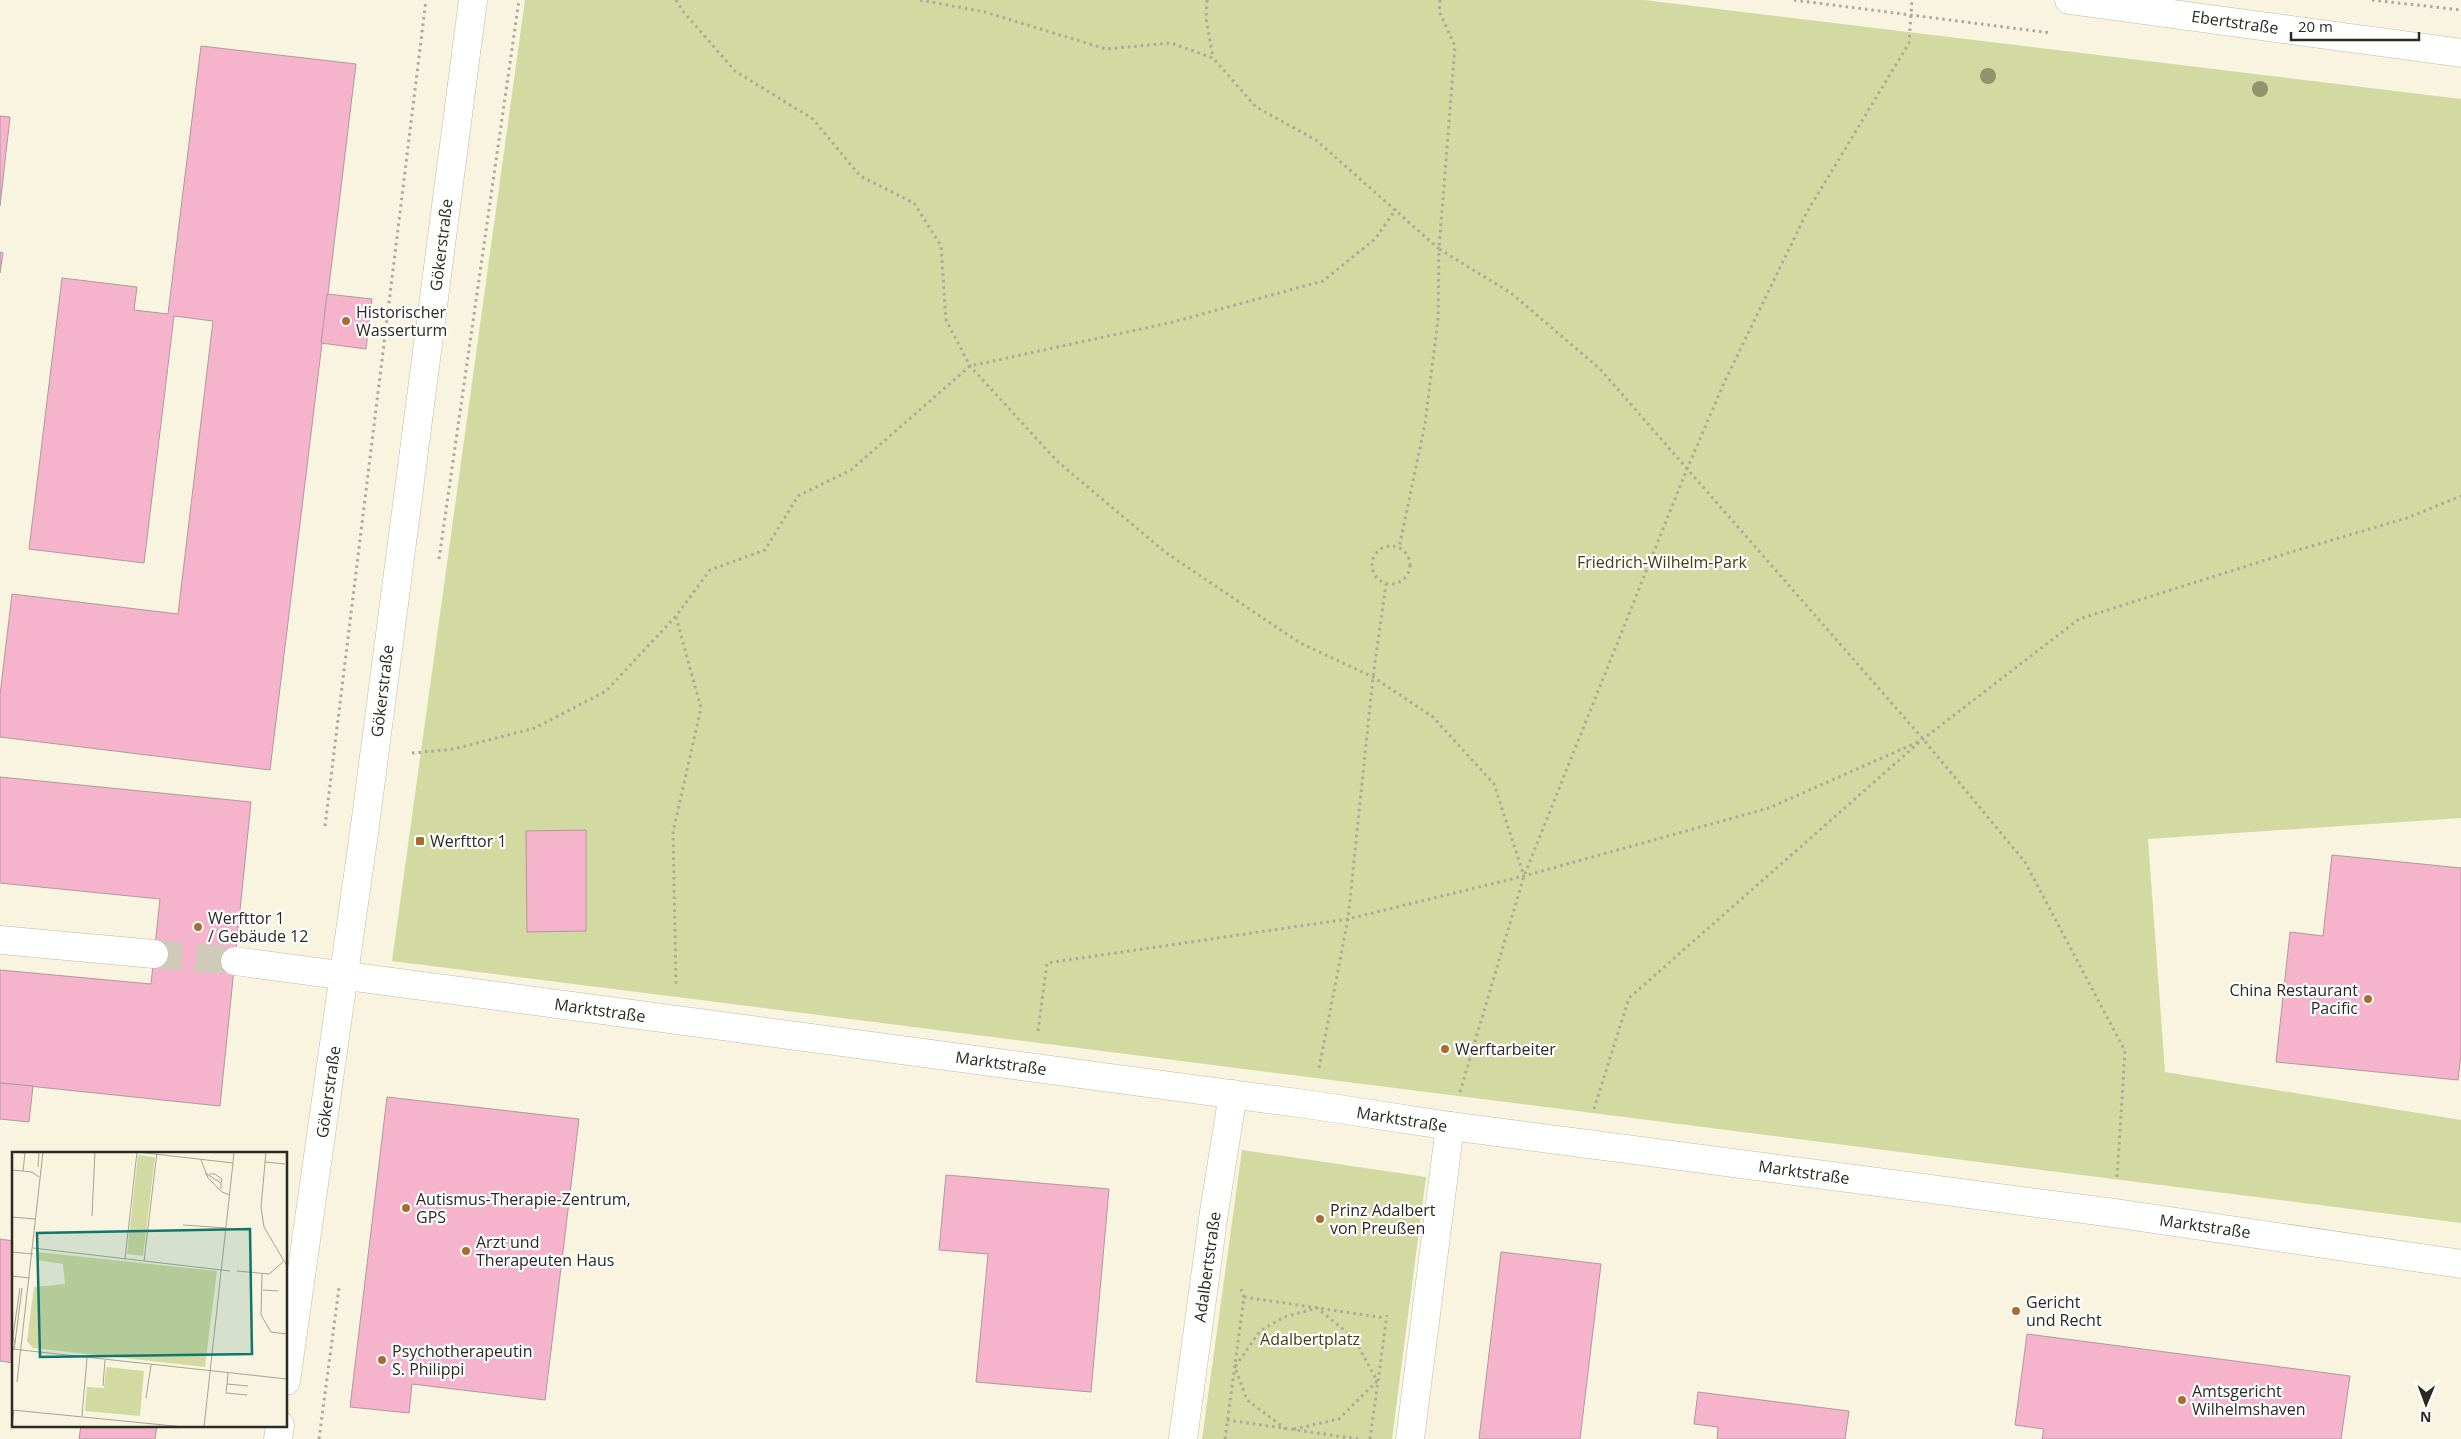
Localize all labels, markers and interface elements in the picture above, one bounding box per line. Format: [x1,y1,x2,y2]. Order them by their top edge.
street label: Ebertstraße [2190,5,2280,39]
scale bar [2291,10,2418,42]
text: 20 m [2298,16,2333,36]
street label: Gökerstraße [424,198,458,292]
place label: Historischer Wasserturm [356,301,447,341]
marker: Historischer Wasserturm [340,315,352,327]
park label: Friedrich-Wilhelm-Park [1577,551,1748,573]
street label: Gökerstraße [365,644,399,738]
place label: Werfttor 1 [430,830,507,852]
marker: Werfttor 1 [414,835,426,847]
place label: Werfttor 1 / Gebäude 12 [208,907,308,947]
marker: Werfttor 1 / Gebäude 12 [192,921,204,933]
place label: China Restaurant Pacific [2229,979,2358,1019]
street label: Marktstraße [553,993,647,1027]
marker: China Restaurant Pacific [2362,993,2374,1005]
place label: Werftarbeiter [1455,1038,1556,1060]
marker: Werftarbeiter [1439,1043,1451,1055]
street label: Gökerstraße [311,1044,345,1140]
street label: Marktstraße [954,1046,1048,1080]
street label: Marktstraße [1355,1101,1449,1137]
inset map [12,1152,288,1426]
street label: Marktstraße [1757,1155,1851,1189]
place label: Autismus-Therapie-Zentrum, GPS [416,1188,631,1228]
place label: Prinz Adalbert von Preußen [1330,1199,1436,1239]
marker: Autismus-Therapie-Zentrum, GPS [400,1202,412,1214]
street label: Marktstraße [2158,1209,2252,1243]
street label: Adalbertstraße [1188,1210,1226,1324]
marker: Prinz Adalbert von Preußen [1314,1213,1326,1225]
place label: Arzt und Therapeuten Haus [476,1231,614,1271]
marker: Arzt und Therapeuten Haus [460,1245,472,1257]
place label: Gericht und Recht [2026,1291,2102,1331]
marker: Gericht und Recht [2010,1305,2022,1317]
park label: Adalbertplatz [1260,1328,1360,1350]
place label: Psychotherapeutin S. Philippi [392,1340,532,1380]
marker: Psychotherapeutin S. Philippi [376,1354,388,1366]
north arrow [2401,1379,2451,1429]
place label: Amtsgericht Wilhelmshaven [2192,1380,2306,1420]
marker: Amtsgericht Wilhelmshaven [2176,1394,2188,1406]
text: N [2420,1408,2432,1427]

